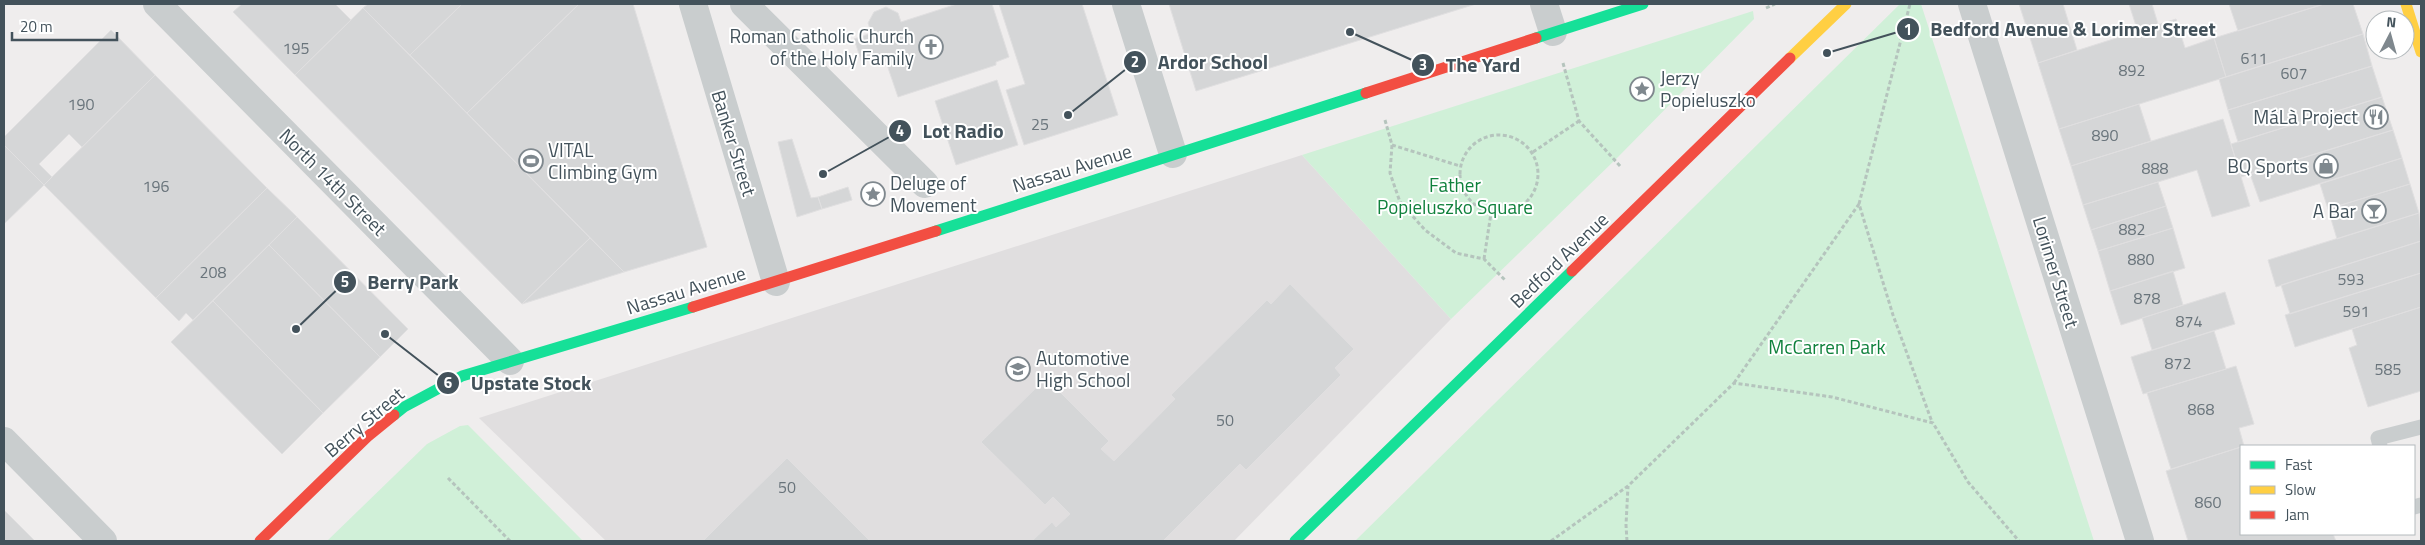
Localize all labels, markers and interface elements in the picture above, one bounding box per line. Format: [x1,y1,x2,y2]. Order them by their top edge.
scale bar [12,10,118,42]
north arrow [2365,10,2415,60]
text: N [2385,11,2397,33]
callout: Bedford Avenue & Lorimer Street [1896,12,2226,47]
text: Bedford Avenue & Lorimer Street [1930,13,2216,44]
text: 20 m [20,15,53,38]
text: 1 [1904,18,1912,41]
place label: Roman Catholic Church of the Holy Family [729,21,914,72]
church icon: Roman Catholic Church of the Holy Family [918,34,944,60]
house number: 195 [283,36,309,60]
callout: Ardor School [1122,45,1278,80]
text: Ardor School [1158,46,1268,77]
house number: 611 [2241,46,2267,70]
callout: The Yard [1411,47,1530,82]
text: The Yard [1446,49,1520,80]
text: 2 [1131,50,1139,73]
text: 3 [1419,53,1427,76]
house number: 892 [2119,58,2145,82]
house number: 607 [2281,61,2307,85]
place label: Jerzy Popieluszko [1660,63,1756,114]
place icon: Jerzy Popieluszko [1629,76,1655,102]
street label: Banker Street [705,86,764,200]
house number: 190 [68,92,94,116]
place label: MáLà Project [2253,102,2358,131]
restaurant icon: MáLà Project [2363,104,2389,130]
house number: 25 [1031,112,1049,136]
callout: Lot Radio [888,113,1014,148]
text: Lot Radio [922,115,1004,146]
text: 4 [896,119,904,142]
street label: North 14th Street [273,121,394,242]
house number: 890 [2092,123,2118,147]
place label: VITAL Climbing Gym [548,135,658,186]
street label: Nassau Avenue [1009,136,1135,199]
sports icon: VITAL Climbing Gym [518,148,544,174]
place label: BQ Sports [2227,151,2308,180]
shop icon: BQ Sports [2313,153,2339,179]
house number: 888 [2142,156,2168,180]
place label: Deluge of Movement [890,168,977,219]
park label: Father Popieluszko Square [1377,170,1533,221]
house number: 196 [143,174,169,198]
place icon: Deluge of Movement [860,181,886,207]
place label: A Bar [2313,196,2356,225]
bar icon: A Bar [2361,198,2387,224]
street label: Bedford Avenue [1503,205,1615,314]
street label: Lorimer Street [2026,213,2087,331]
house number: 882 [2119,217,2145,241]
house number: 880 [2128,247,2154,271]
street label: Nassau Avenue [623,258,749,321]
house number: 208 [200,260,226,284]
callout: Berry Park [333,265,469,300]
text: Berry Park [367,266,459,297]
house number: 593 [2338,267,2364,291]
text: 5 [341,270,349,293]
house number: 878 [2134,286,2160,310]
house number: 591 [2343,299,2369,323]
house number: 874 [2176,309,2202,333]
park label: McCarren Park [1768,332,1886,361]
place label: Automotive High School [1036,343,1130,394]
house number: 872 [2165,351,2191,375]
school or university icon: Automotive High School [1005,356,1031,382]
house number: 585 [2375,357,2401,381]
callout: Upstate Stock [436,365,601,400]
text: Upstate Stock [471,367,592,398]
text: 6 [444,371,452,394]
street label: Berry Street [317,379,410,464]
house number: 868 [2188,397,2214,421]
house number: 50 [1216,408,1234,432]
legend [2240,445,2415,535]
text: Fast [2285,453,2313,476]
house number: 50 [778,475,796,499]
text: Slow [2285,478,2316,501]
house number: 860 [2195,490,2221,514]
text: Jam [2285,503,2309,526]

